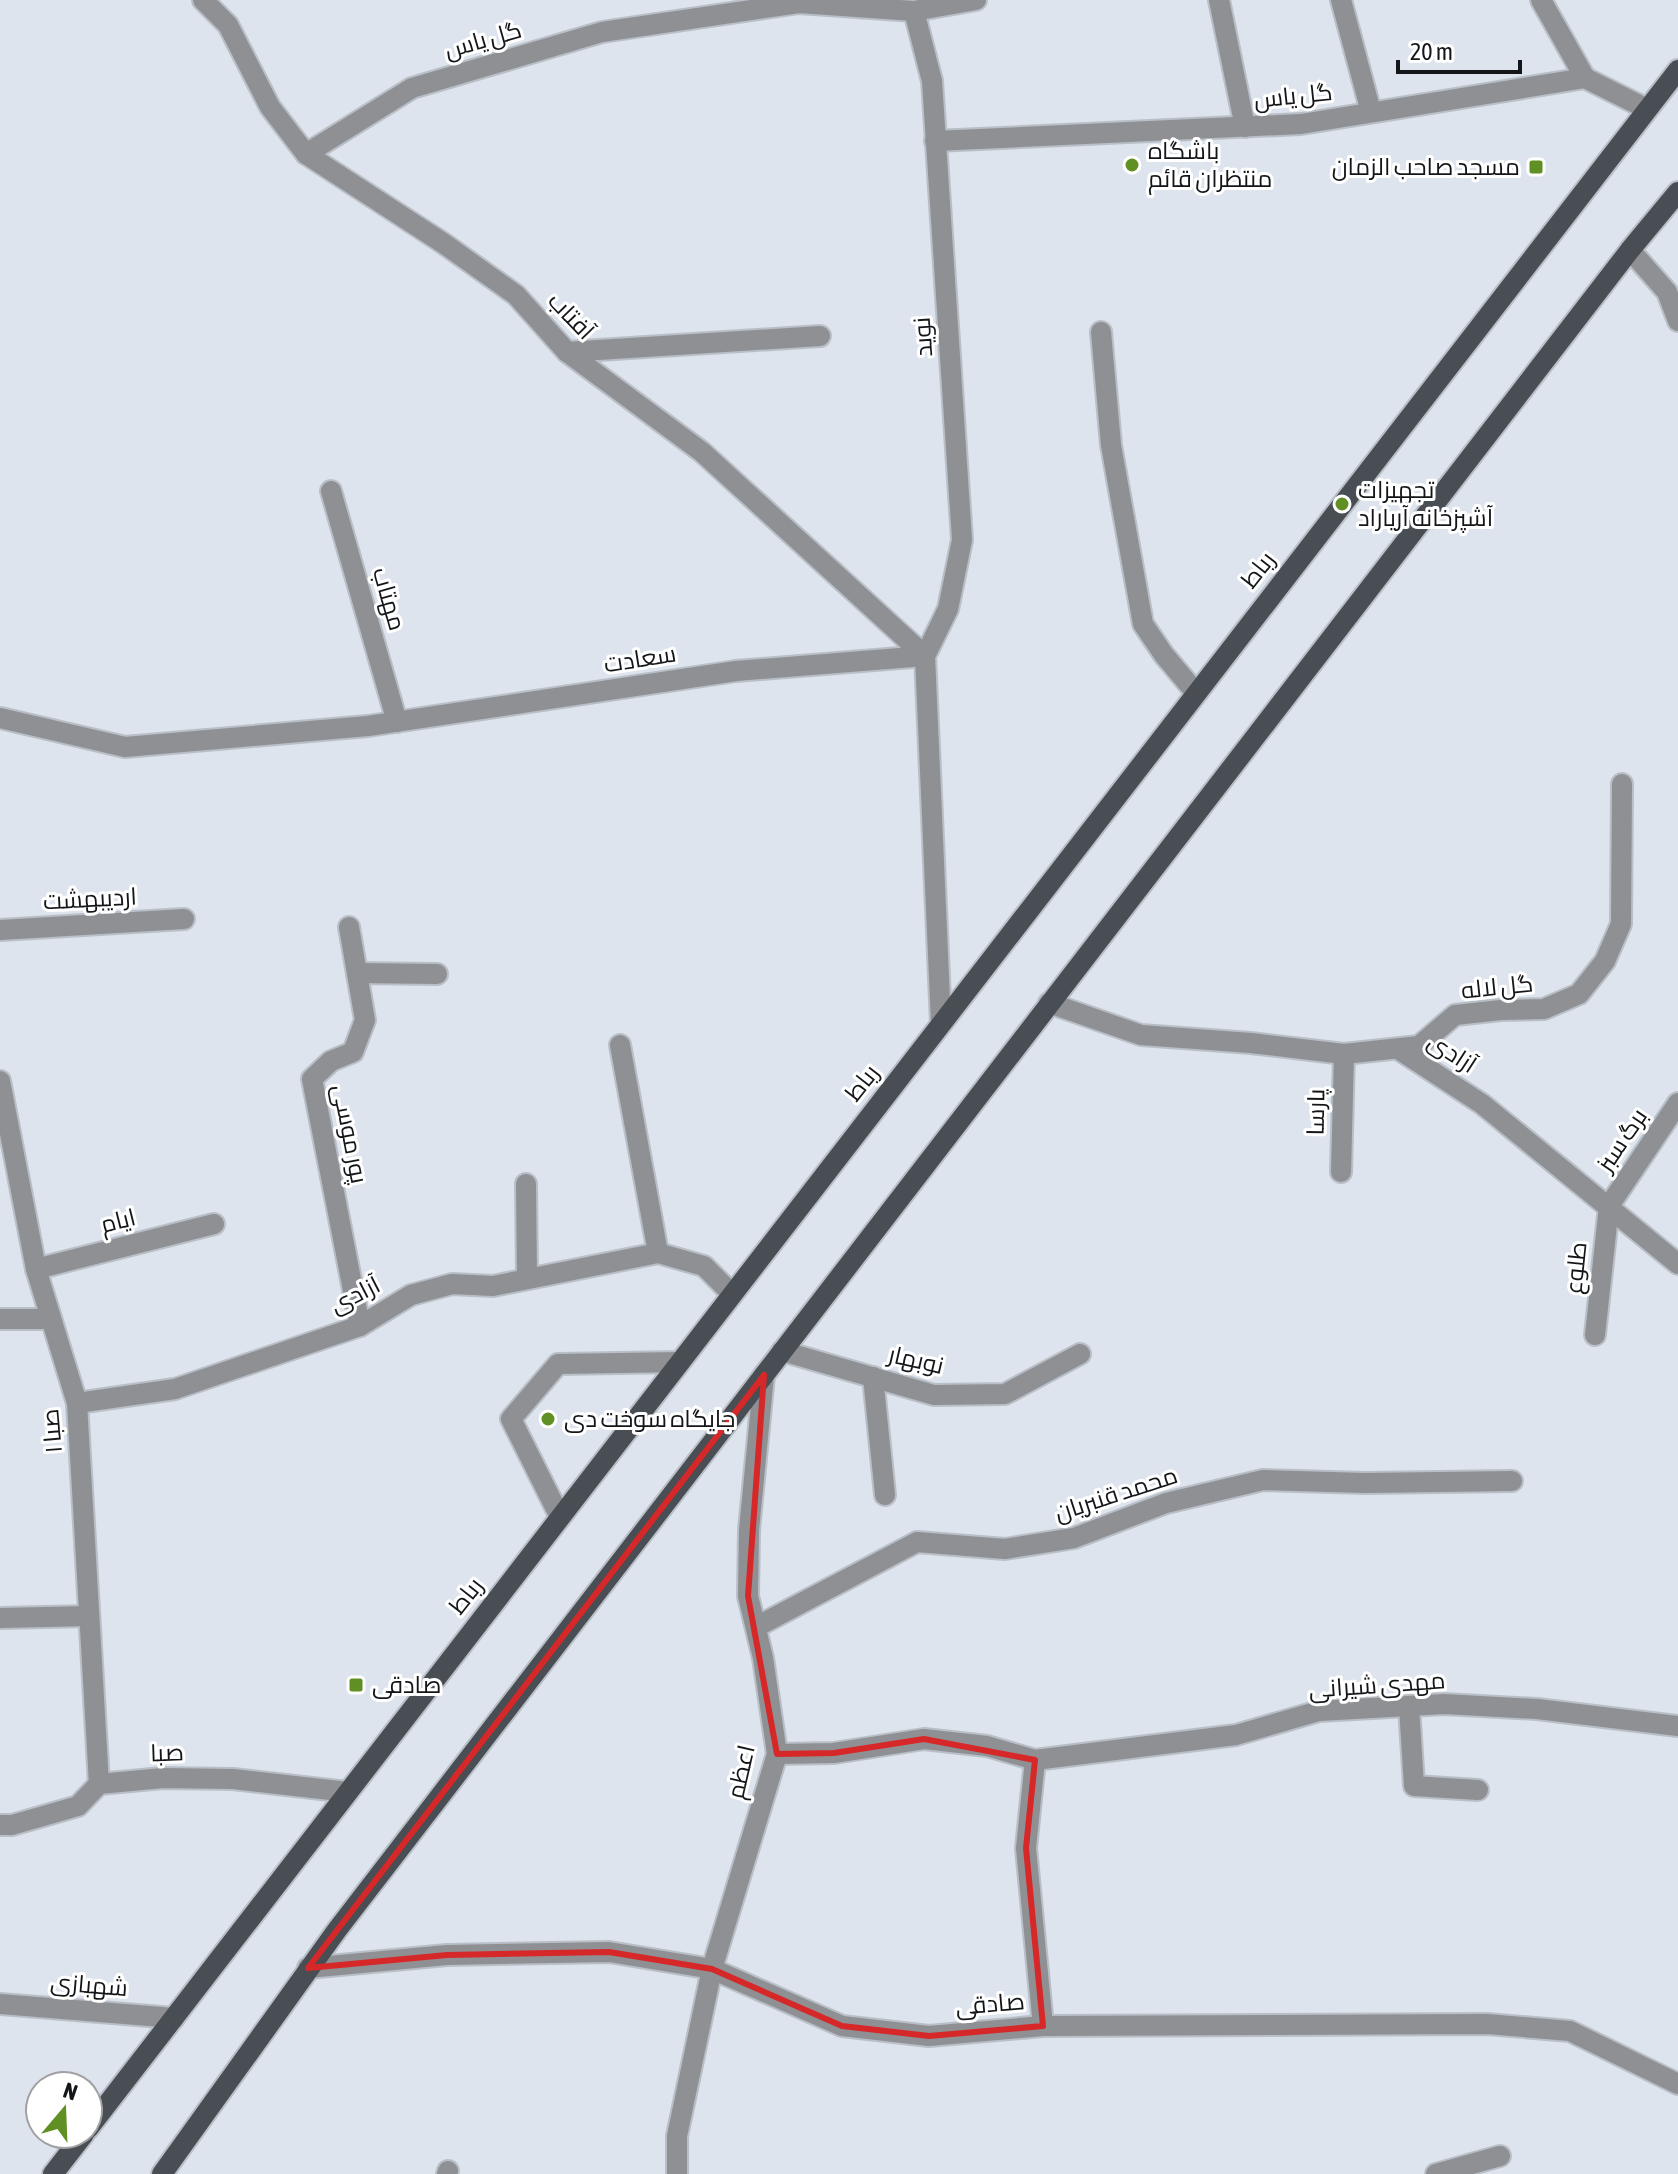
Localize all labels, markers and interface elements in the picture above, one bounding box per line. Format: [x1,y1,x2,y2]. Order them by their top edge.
street label: گل یاس [441,16,525,64]
scale bar [1398,24,1520,74]
text: 20 m [1410,38,1453,65]
street label: گل یاس [1252,78,1334,114]
place label: باشگاه منتظران قائم [1148,137,1272,195]
place label: مسجد صاحب الزمان [1332,153,1520,181]
marker: باشگاه منتظران قائم [1123,156,1141,174]
marker: مسجد صاحب الزمان [1527,158,1545,176]
street label: آفتاب [543,287,600,345]
street label: نوید [908,316,937,358]
place label: تجهیزات آشپزخانه آریاراد [1358,476,1494,534]
marker: تجهیزات آشپزخانه آریاراد [1333,495,1351,513]
street label: رباط [1235,546,1280,593]
street label: مهتاب [367,564,411,634]
street label: سعادت [602,639,678,678]
street label: اردیبهشت [42,883,138,915]
street label: گل لاله [1460,969,1534,1005]
street label: آزادی [1422,1027,1482,1079]
street label: رباط [839,1059,884,1106]
street label: پور موسی [325,1082,373,1187]
street label: پارسا [1302,1088,1332,1136]
street label: برگ سبز [1590,1103,1652,1178]
street label: ایام [98,1203,139,1241]
street label: طلوع [1559,1241,1595,1296]
street label: آزادی [325,1270,385,1319]
street label: نوبهار [884,1340,946,1380]
place label: جایگاه سوخت دی [564,1405,735,1433]
street label: صبا ۱ [36,1408,67,1454]
marker: جایگاه سوخت دی [539,1410,557,1428]
street label: محمد قنبریان [1051,1461,1181,1527]
street label: رباط [443,1572,488,1619]
street label: مهدی شیرانی [1308,1666,1446,1704]
place label: صادقی [372,1671,441,1699]
marker: صادقی [347,1676,365,1694]
street label: صبا [150,1738,184,1767]
street label: اعظم [721,1742,763,1802]
street label: شهبازی [49,1968,129,2002]
street label: صادقی [954,1987,1026,2021]
north arrow [24,2070,104,2150]
text: N [60,2077,81,2105]

